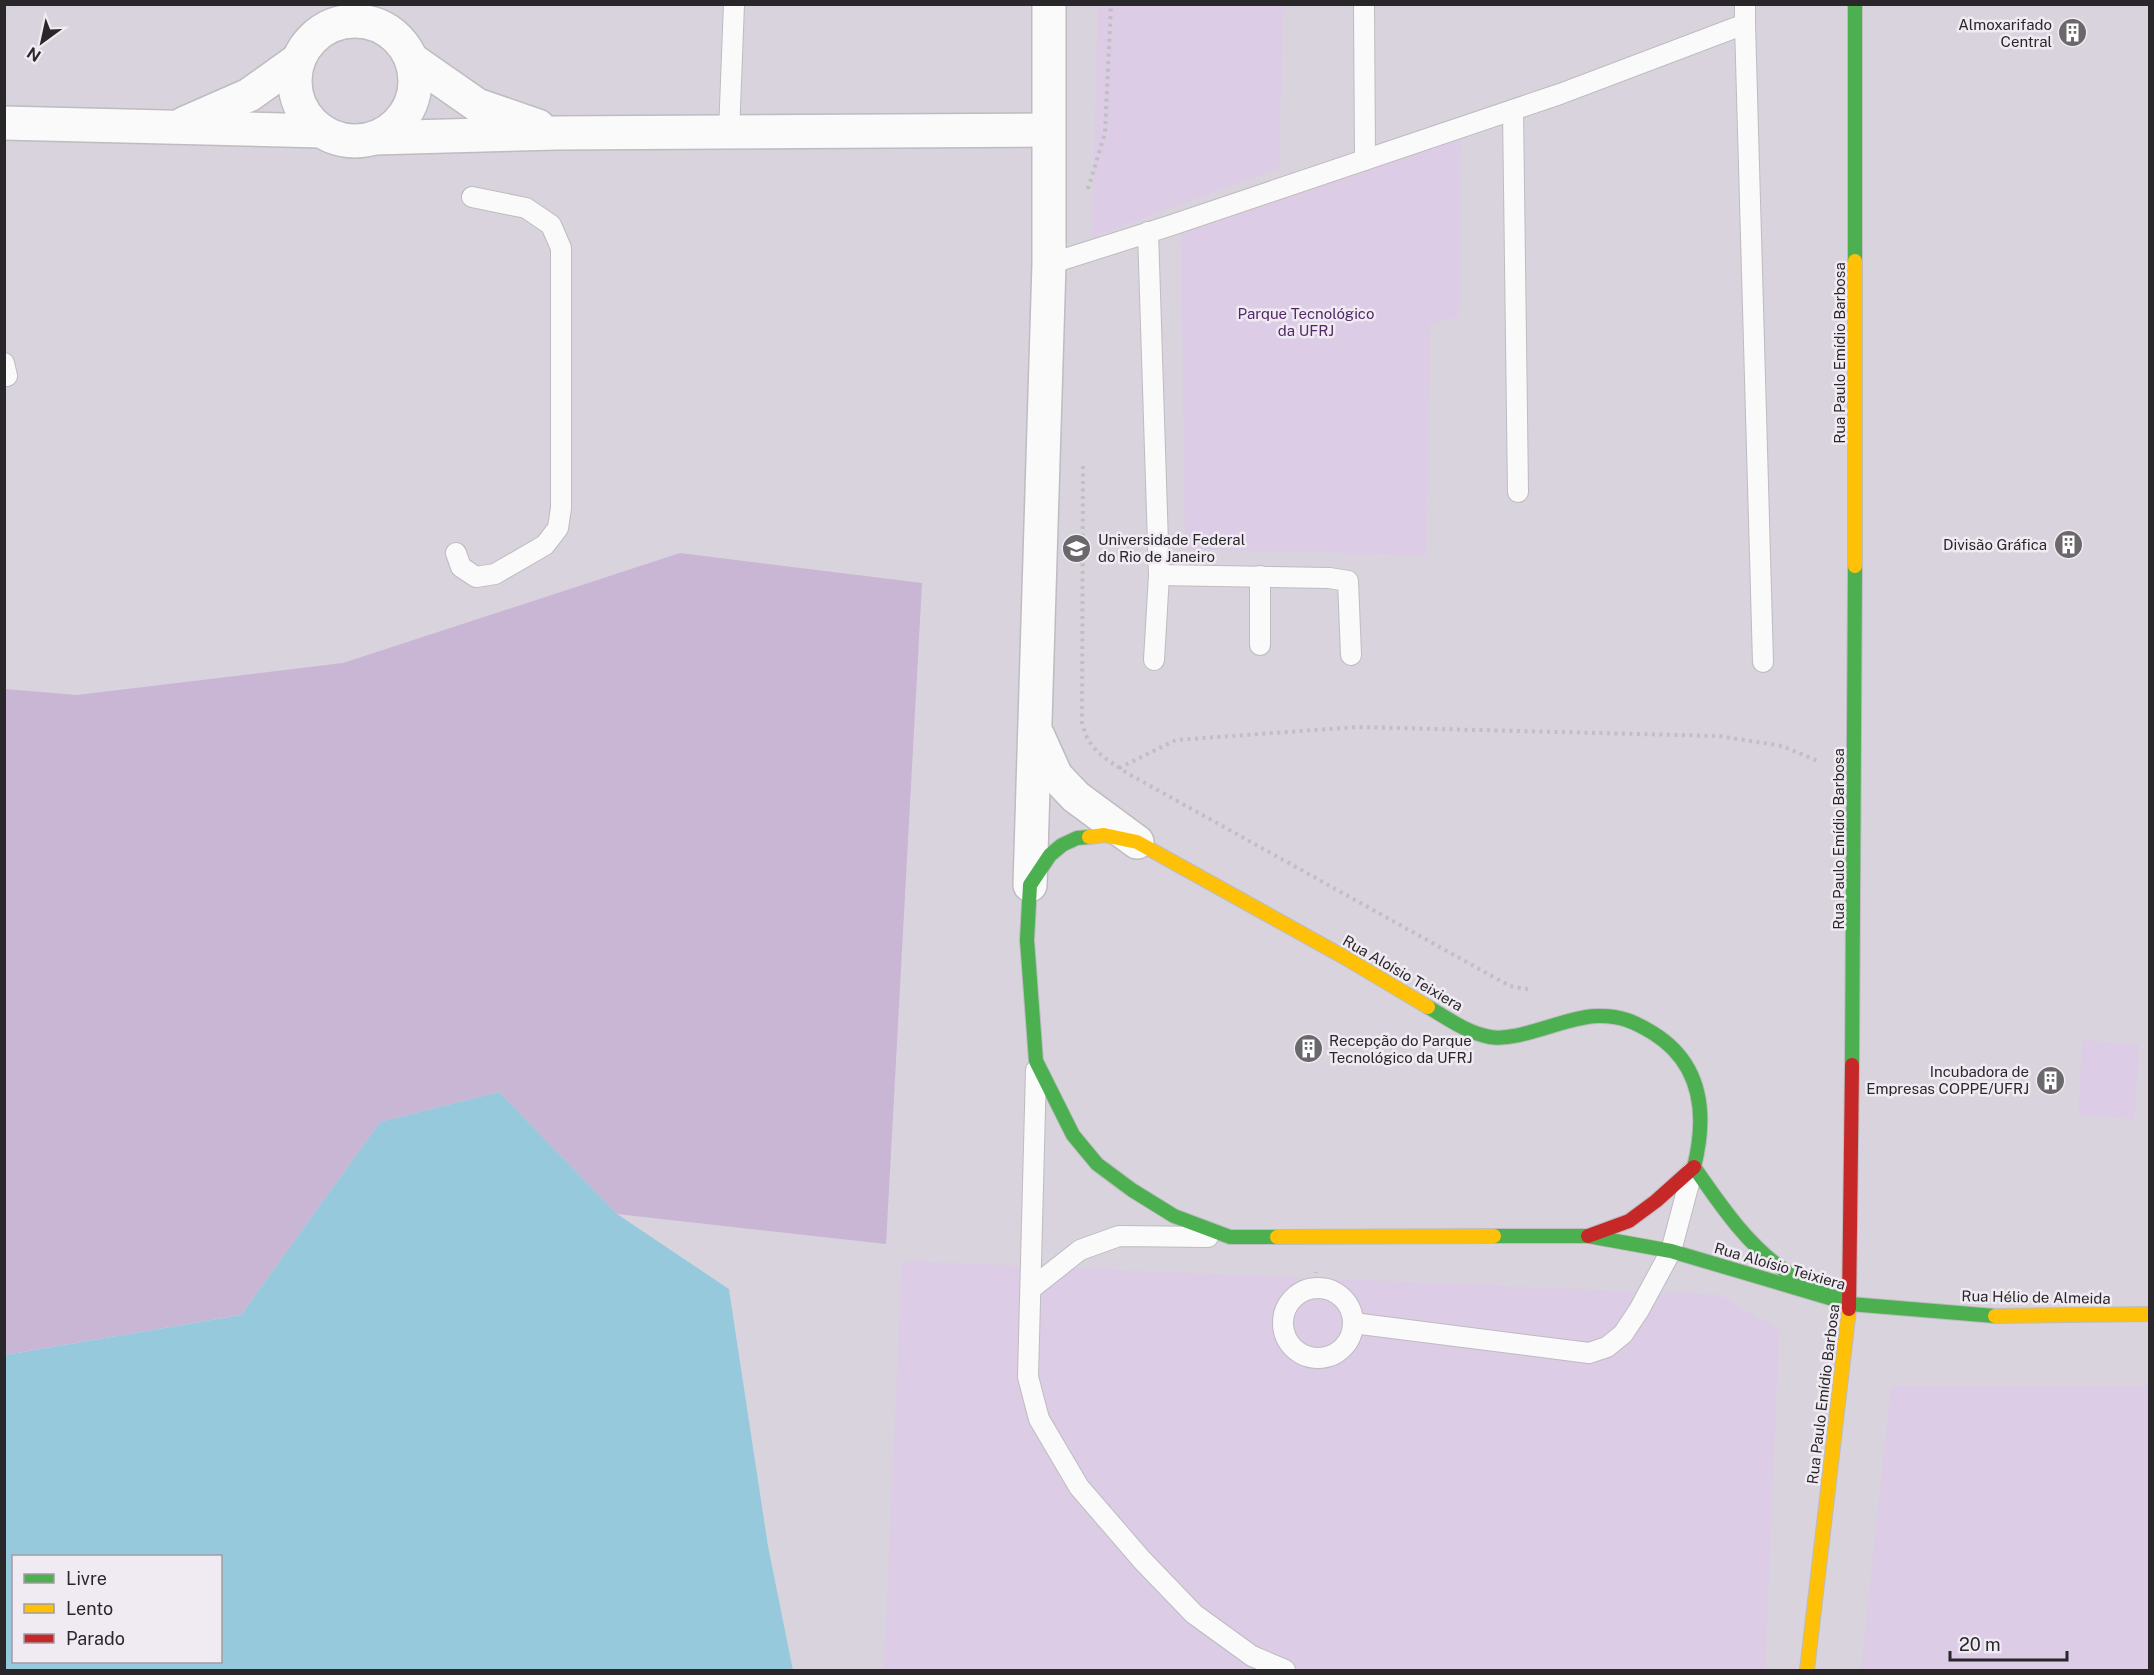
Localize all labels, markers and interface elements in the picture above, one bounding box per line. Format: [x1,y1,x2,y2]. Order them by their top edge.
north arrow [12,12,72,72]
place label: Almoxarifado Central [1958,16,2052,50]
building icon: Almoxarifado Central [2057,17,2089,49]
text: N [24,43,45,66]
street label: Rua Paulo Emídio Barbosa [1831,262,1848,444]
park label: Parque Tecnológico da UFRJ [1238,305,1374,339]
building icon: Divisão Gráfica [2052,528,2084,560]
place label: Universidade Federal do Rio de Janeiro [1098,531,1245,565]
school or university icon: Universidade Federal do Rio de Janeiro [1061,532,1093,564]
place label: Divisão Gráfica [1943,536,2047,553]
street label: Rua Paulo Emídio Barbosa [1830,748,1847,930]
street label: Rua Aloísio Teixiera [1340,932,1466,1014]
place label: Recepção do Parque Tecnológico da UFRJ [1329,1032,1472,1066]
building icon: Recepção do Parque Tecnológico da UFRJ [1292,1033,1324,1065]
place label: Incubadora de Empresas COPPE/UFRJ [1866,1063,2029,1097]
building icon: Incubadora de Empresas COPPE/UFRJ [2034,1064,2066,1096]
street label: Rua Aloísio Teixiera [1712,1239,1848,1293]
street label: Rua Hélio de Almeida [1961,1287,2111,1307]
street label: Rua Paulo Emídio Barbosa [1804,1303,1842,1485]
legend [12,1555,222,1663]
text: Livre [66,1568,107,1589]
text: Lento [66,1598,113,1619]
scale bar [1950,1624,2067,1662]
text: Parado [66,1628,125,1649]
text: 20 m [1959,1634,2001,1655]

